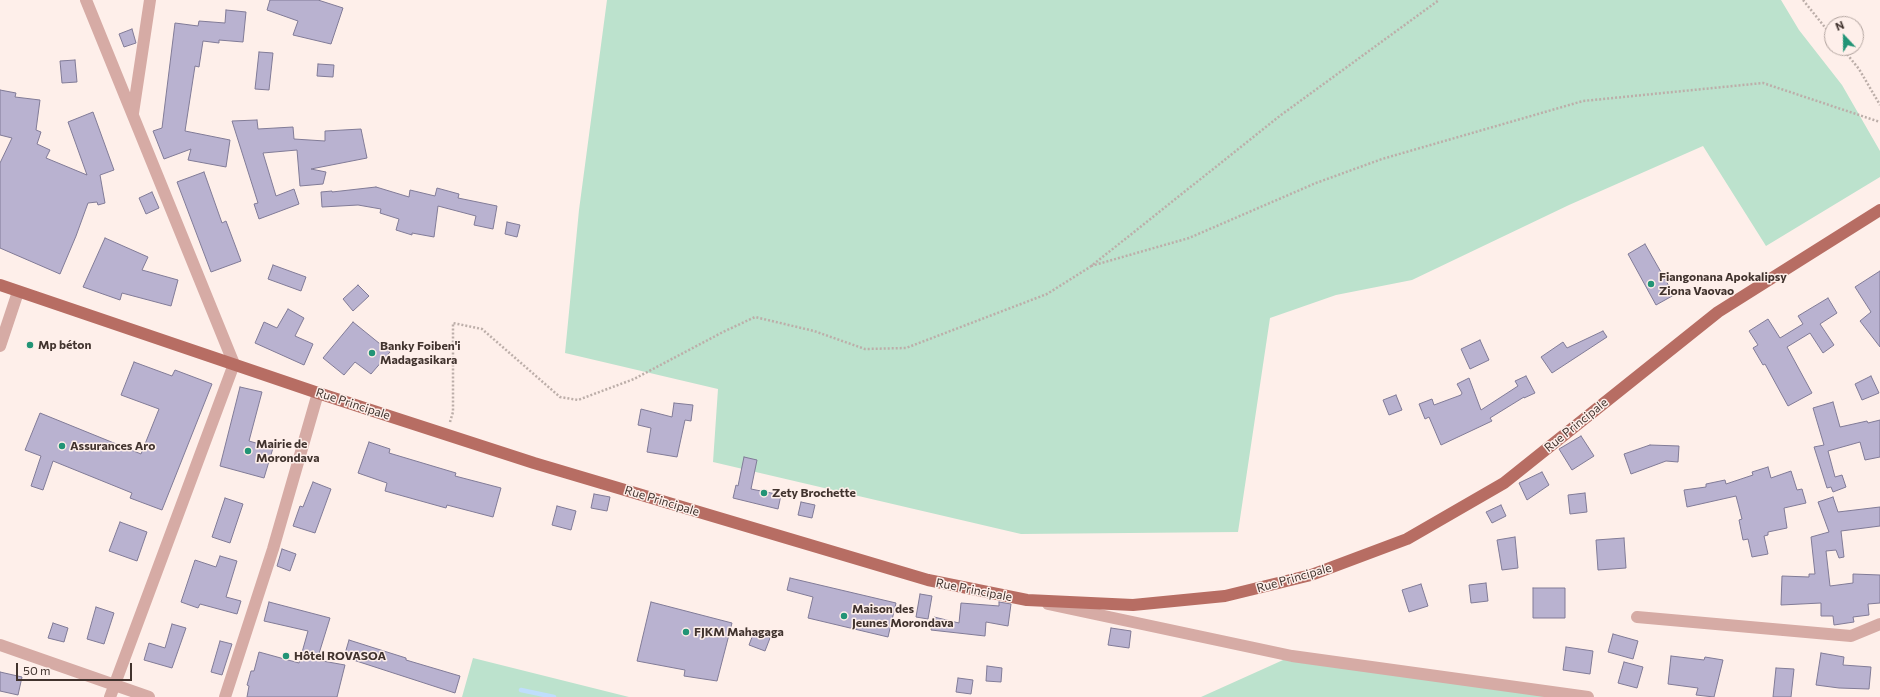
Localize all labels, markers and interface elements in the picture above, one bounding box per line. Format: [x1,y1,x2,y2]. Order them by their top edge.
north arrow [1824,16,1864,56]
text: N [1833,18,1846,33]
place label: Fiangonana Apokalipsy Ziona Vaovao [1659,270,1787,298]
marker: Fiangonana Apokalipsy Ziona Vaovao [1646,279,1656,289]
place label: Mp béton [38,338,91,352]
place label: Banky Foiben'i Madagasikara [380,339,461,367]
marker: Mp béton [25,340,35,350]
marker: Banky Foiben'i Madagasikara [367,348,377,358]
street label: Rue Principale [314,385,392,423]
street label: Rue Principale [1541,395,1611,455]
place label: Mairie de Morondava [256,437,319,465]
place label: Assurances Aro [70,439,155,453]
marker: Assurances Aro [57,441,67,451]
marker: Mairie de Morondava [243,446,253,456]
street label: Rue Principale [623,483,701,519]
place label: Zety Brochette [772,486,856,500]
marker: Zety Brochette [759,488,769,498]
street label: Rue Principale [1255,560,1333,596]
street label: Rue Principale [935,576,1013,604]
place label: Maison des Jeunes Morondava [852,602,954,630]
marker: Maison des Jeunes Morondava [839,611,849,621]
place label: FJKM Mahagaga [694,625,784,639]
marker: FJKM Mahagaga [681,627,691,637]
place label: Hôtel ROVASOA [294,649,386,663]
marker: Hôtel ROVASOA [281,651,291,661]
scale bar [18,655,134,681]
text: 50 m [23,663,51,677]

